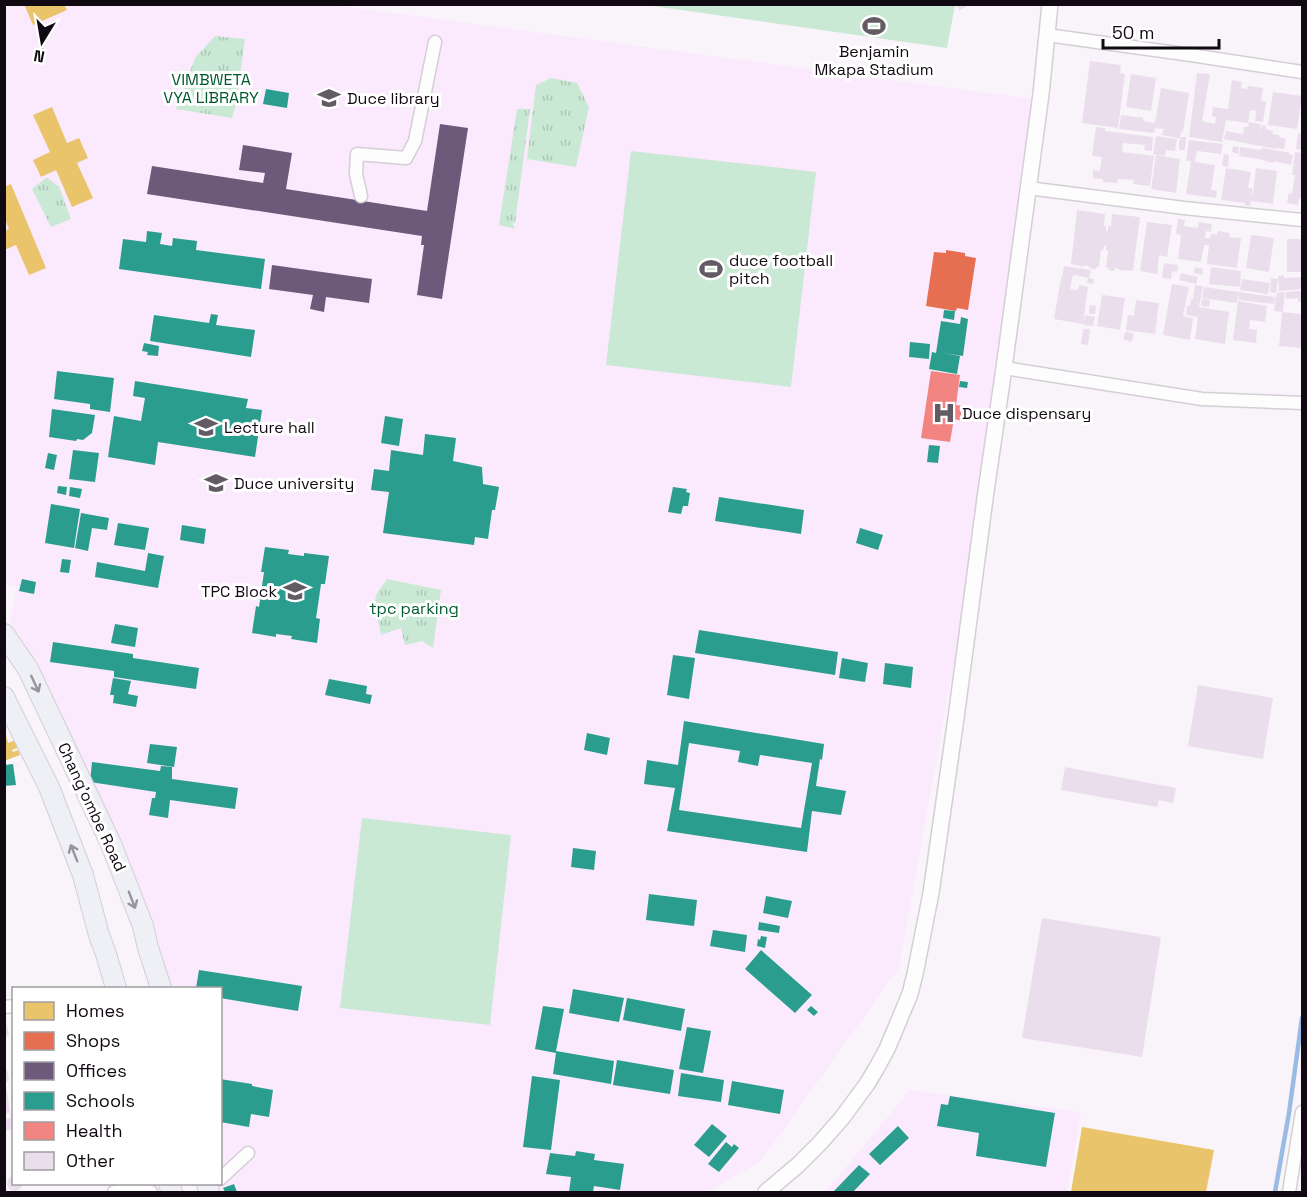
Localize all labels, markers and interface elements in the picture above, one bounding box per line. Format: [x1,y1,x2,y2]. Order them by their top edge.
north arrow [12,12,72,72]
scale bar [1103,12,1218,50]
sports icon: Benjamin Mkapa Stadium [861,13,887,39]
text: 50 m [1112,21,1154,44]
place label: Benjamin Mkapa Stadium [815,41,933,80]
text: N [32,45,47,68]
park label: VIMBWETA VYA LIBRARY [163,69,259,108]
school or university icon: Duce library [316,85,342,111]
place label: Duce library [347,88,439,109]
place label: duce football pitch [729,250,833,289]
sports icon: duce football pitch [698,256,724,282]
hospital icon: Duce dispensary [931,400,957,426]
place label: Duce dispensary [962,403,1091,424]
school or university icon: Lecture hall [193,414,219,440]
place label: Lecture hall [224,417,315,438]
school or university icon: Duce university [203,470,229,496]
place label: Duce university [234,473,354,494]
school or university icon: TPC Block [282,578,308,604]
place label: TPC Block [201,581,277,602]
park label: tpc parking [369,598,459,619]
one-way arrow [29,674,41,692]
street label: Chang'ombe Road [53,739,131,875]
one-way arrow [68,844,79,862]
one-way arrow [128,890,139,909]
legend [12,987,222,1185]
text: Homes [66,999,125,1022]
text: Shops [66,1029,120,1052]
text: Offices [66,1059,127,1082]
text: Schools [66,1089,135,1112]
text: Health [66,1119,123,1142]
text: Other [66,1149,115,1172]

